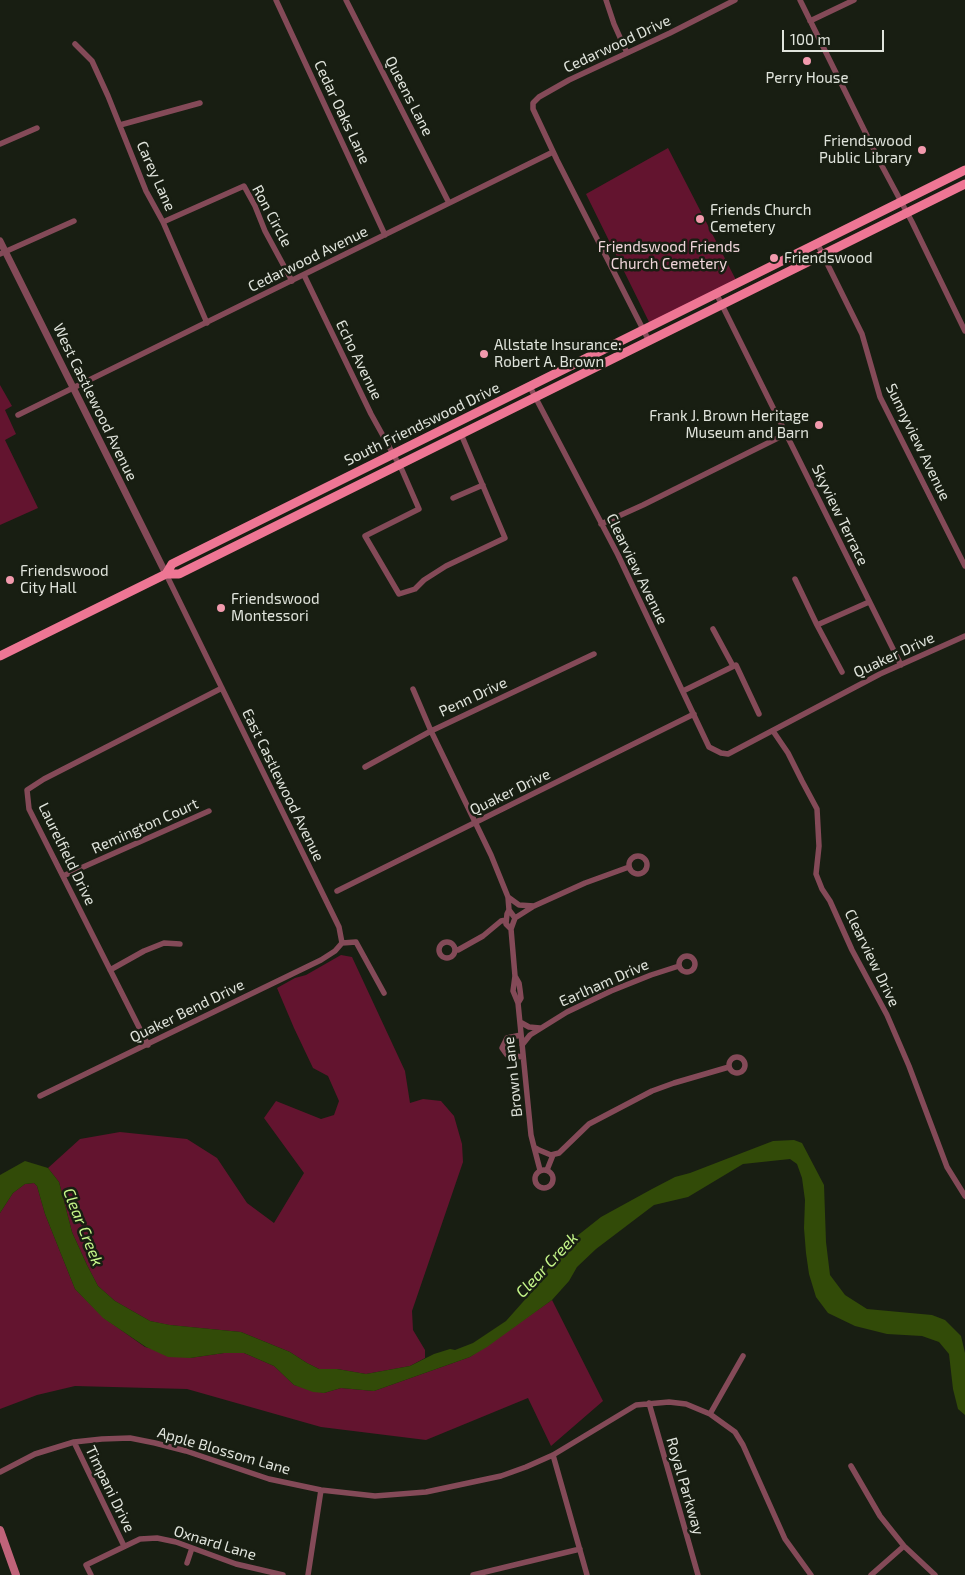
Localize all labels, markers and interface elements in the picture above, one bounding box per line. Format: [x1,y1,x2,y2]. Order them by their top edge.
street label: Cedarwood Drive [560,11,674,77]
scale bar [785,20,888,52]
text: 100 m [790,30,831,48]
street label: Queens Lane [381,53,437,139]
marker: Perry House [801,55,813,67]
street label: Cedar Oaks Lane [310,57,374,167]
place label: Perry House [766,69,848,87]
place label: Friendswood Public Library [819,132,912,167]
street label: Carey Lane [133,138,179,214]
marker: Friendswood Public Library [916,144,928,156]
street label: Ron Circle [248,182,296,250]
place label: Friends Church Cemetery [710,201,812,236]
marker: Friends Church Cemetery [694,213,706,225]
street label: Cedarwood Avenue [245,222,371,296]
park label: Friendswood Friends Church Cemetery [598,238,740,273]
place label: Friendswood [784,249,872,267]
marker: Friendswood [768,252,780,264]
street label: Echo Avenue [332,317,386,403]
street label: West Castlewood Avenue [49,320,141,484]
place label: Allstate Insurance: Robert A. Brown [494,336,622,371]
marker: Allstate Insurance: Robert A. Brown [478,348,490,360]
street label: South Friendswood Drive [341,378,503,470]
street label: Sunnyview Avenue [882,381,954,503]
place label: Frank J. Brown Heritage Museum and Barn [649,407,809,442]
marker: Frank J. Brown Heritage Museum and Barn [813,419,825,431]
street label: Skyview Terrace [808,462,872,568]
street label: Clearview Avenue [602,511,672,627]
place label: Friendswood City Hall [20,562,108,597]
marker: Friendswood City Hall [4,574,16,586]
place label: Friendswood Montessori [231,590,319,625]
marker: Friendswood Montessori [215,602,227,614]
street label: Quaker Drive [851,628,937,682]
street label: Penn Drive [436,673,510,721]
street label: East Castlewood Avenue [238,706,328,864]
street label: Quaker Drive [467,765,553,819]
street label: Remington Court [89,794,201,858]
street label: Laurelfield Drive [34,800,100,908]
street label: Clearview Drive [841,906,903,1010]
street label: Earlham Drive [556,955,652,1011]
street label: Quaker Bend Drive [127,975,247,1047]
street label: Brown Lane [500,1036,526,1118]
water label: Clear Creek [59,1185,107,1269]
water label: Clear Creek [512,1228,582,1302]
street label: Apple Blossom Lane [155,1423,293,1479]
street label: Royal Parkway [662,1435,708,1537]
street label: Timpani Drive [81,1443,139,1535]
street label: Oxnard Lane [172,1522,258,1564]

